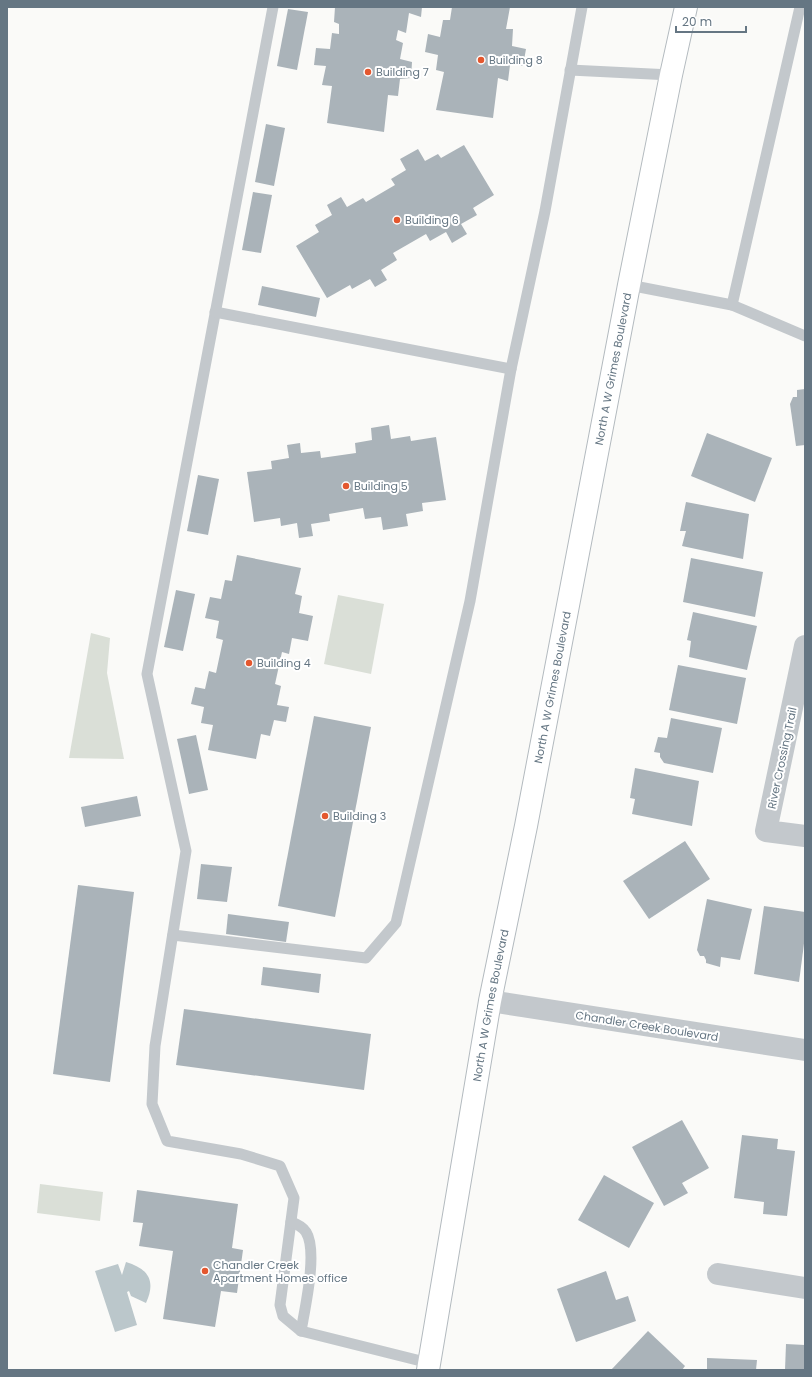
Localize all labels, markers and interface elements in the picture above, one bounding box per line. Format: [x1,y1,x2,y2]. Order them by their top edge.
scale bar [676,8,746,34]
text: 20 m [682,13,712,30]
place label: Building 8 [489,52,543,68]
marker: Building 8 [476,55,486,65]
place label: Building 7 [376,64,429,80]
marker: Building 7 [363,67,373,77]
place label: Building 6 [405,212,459,228]
marker: Building 6 [392,215,402,225]
street label: North A W Grimes Boulevard [591,292,635,447]
place label: Building 5 [354,478,408,494]
marker: Building 5 [341,481,351,491]
street label: North A W Grimes Boulevard [530,610,575,765]
place label: Building 4 [257,655,311,671]
marker: Building 4 [244,658,254,668]
street label: River Crossing Trail [763,706,801,810]
place label: Building 3 [333,808,386,824]
marker: Building 3 [320,811,330,821]
street label: North A W Grimes Boulevard [469,928,513,1083]
street label: Chandler Creek Boulevard [574,1007,720,1045]
place label: Chandler Creek Apartment Homes office [213,1257,348,1286]
marker: Chandler Creek Apartment Homes office [200,1266,210,1276]

